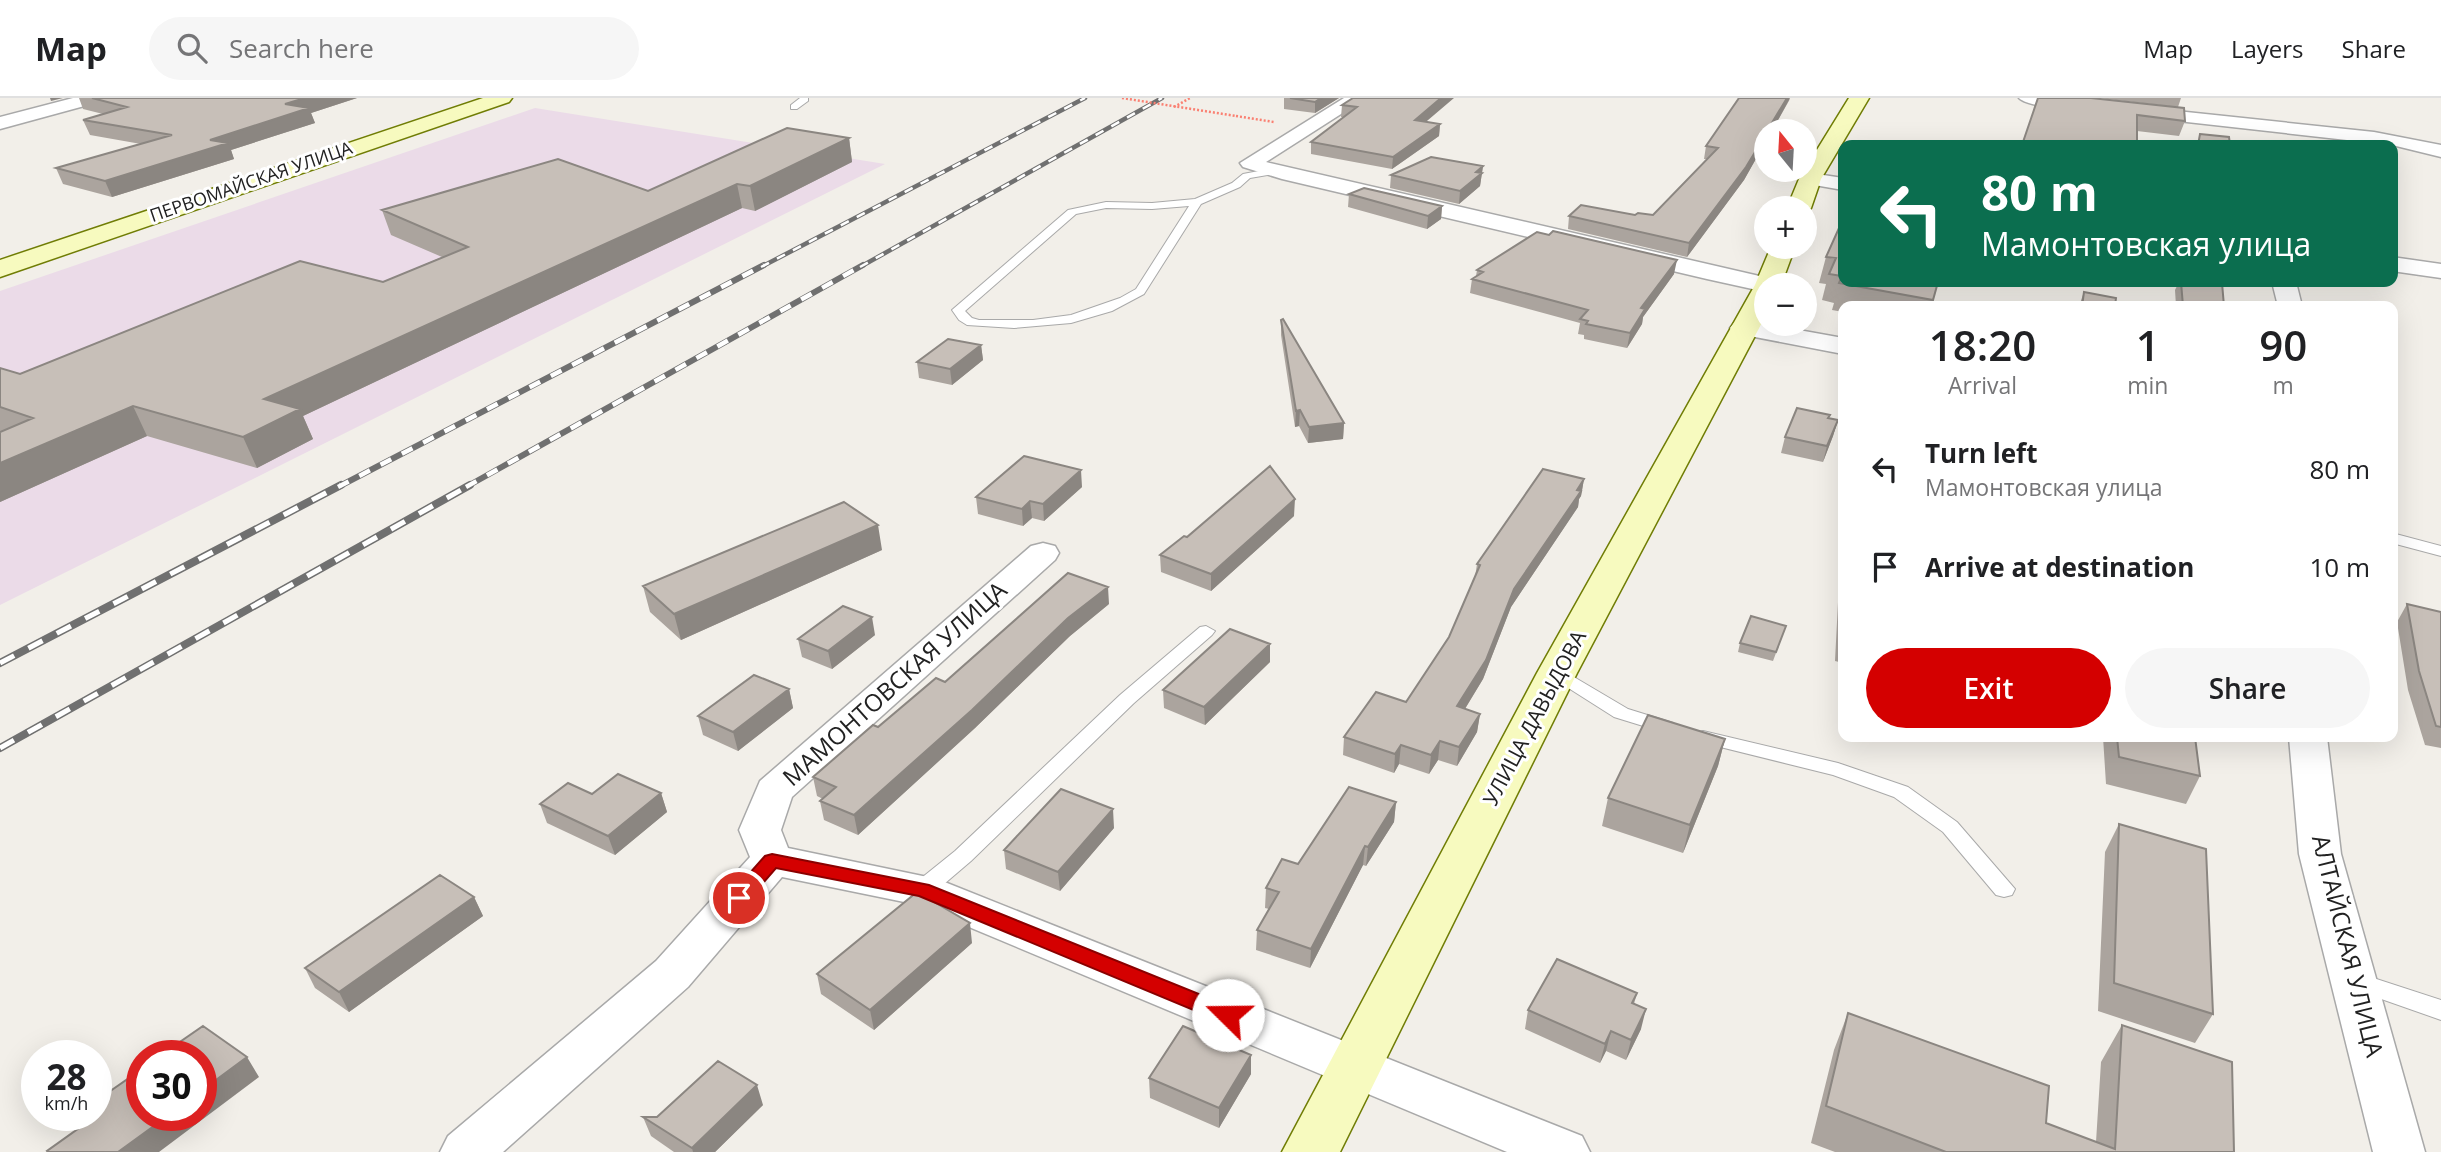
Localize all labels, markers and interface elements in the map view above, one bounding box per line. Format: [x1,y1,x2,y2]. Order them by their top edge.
search box [149,17,639,80]
text: Map [35,26,107,71]
icon: search [173,29,211,67]
text: Search here [229,30,374,66]
text: Map [2143,32,2193,65]
text: Layers [2231,32,2304,65]
text: Share [2342,32,2406,65]
north arrow [1754,119,1816,182]
map controls [1754,119,1817,336]
street label: ПЕРВОМАЙСКАЯ УЛИЦА [146,135,356,227]
text: 80 m [1981,159,2098,225]
icon: left [1866,168,1957,259]
button: + [1754,196,1817,259]
text: Мамонтовская улица [1981,222,2311,265]
button: − [1754,273,1817,336]
text: 18:20 [1929,316,2036,373]
text: 1 [2136,316,2160,373]
text: 90 [2259,316,2307,373]
text: Arrival [1948,369,2017,401]
text: min [2127,369,2168,401]
text: m [2273,369,2294,401]
text: Turn left [1925,435,2037,471]
icon: left [1866,450,1904,488]
text: 80 m [2309,451,2370,487]
text: Мамонтовская улица [1925,471,2162,503]
icon: arrive [1866,548,1904,586]
text: Arrive at destination [1925,549,2194,585]
text: 10 m [2309,549,2370,585]
street label: МАМОНТОВСКАЯ УЛИЦА [775,573,1014,793]
street label: УЛИЦА ДАВЫДОВА [1476,624,1592,810]
button: Exit [1866,648,2111,728]
button: Share [2125,648,2370,728]
street label: АЛТАЙСКАЯ УЛИЦА [2305,831,2392,1061]
pin [709,868,769,928]
icon: arrive [720,879,758,917]
position arrow [1191,978,1265,1052]
speed limit sign: 30 [126,1040,217,1131]
text: 28 [46,1053,87,1100]
text: km/h [45,1091,88,1115]

